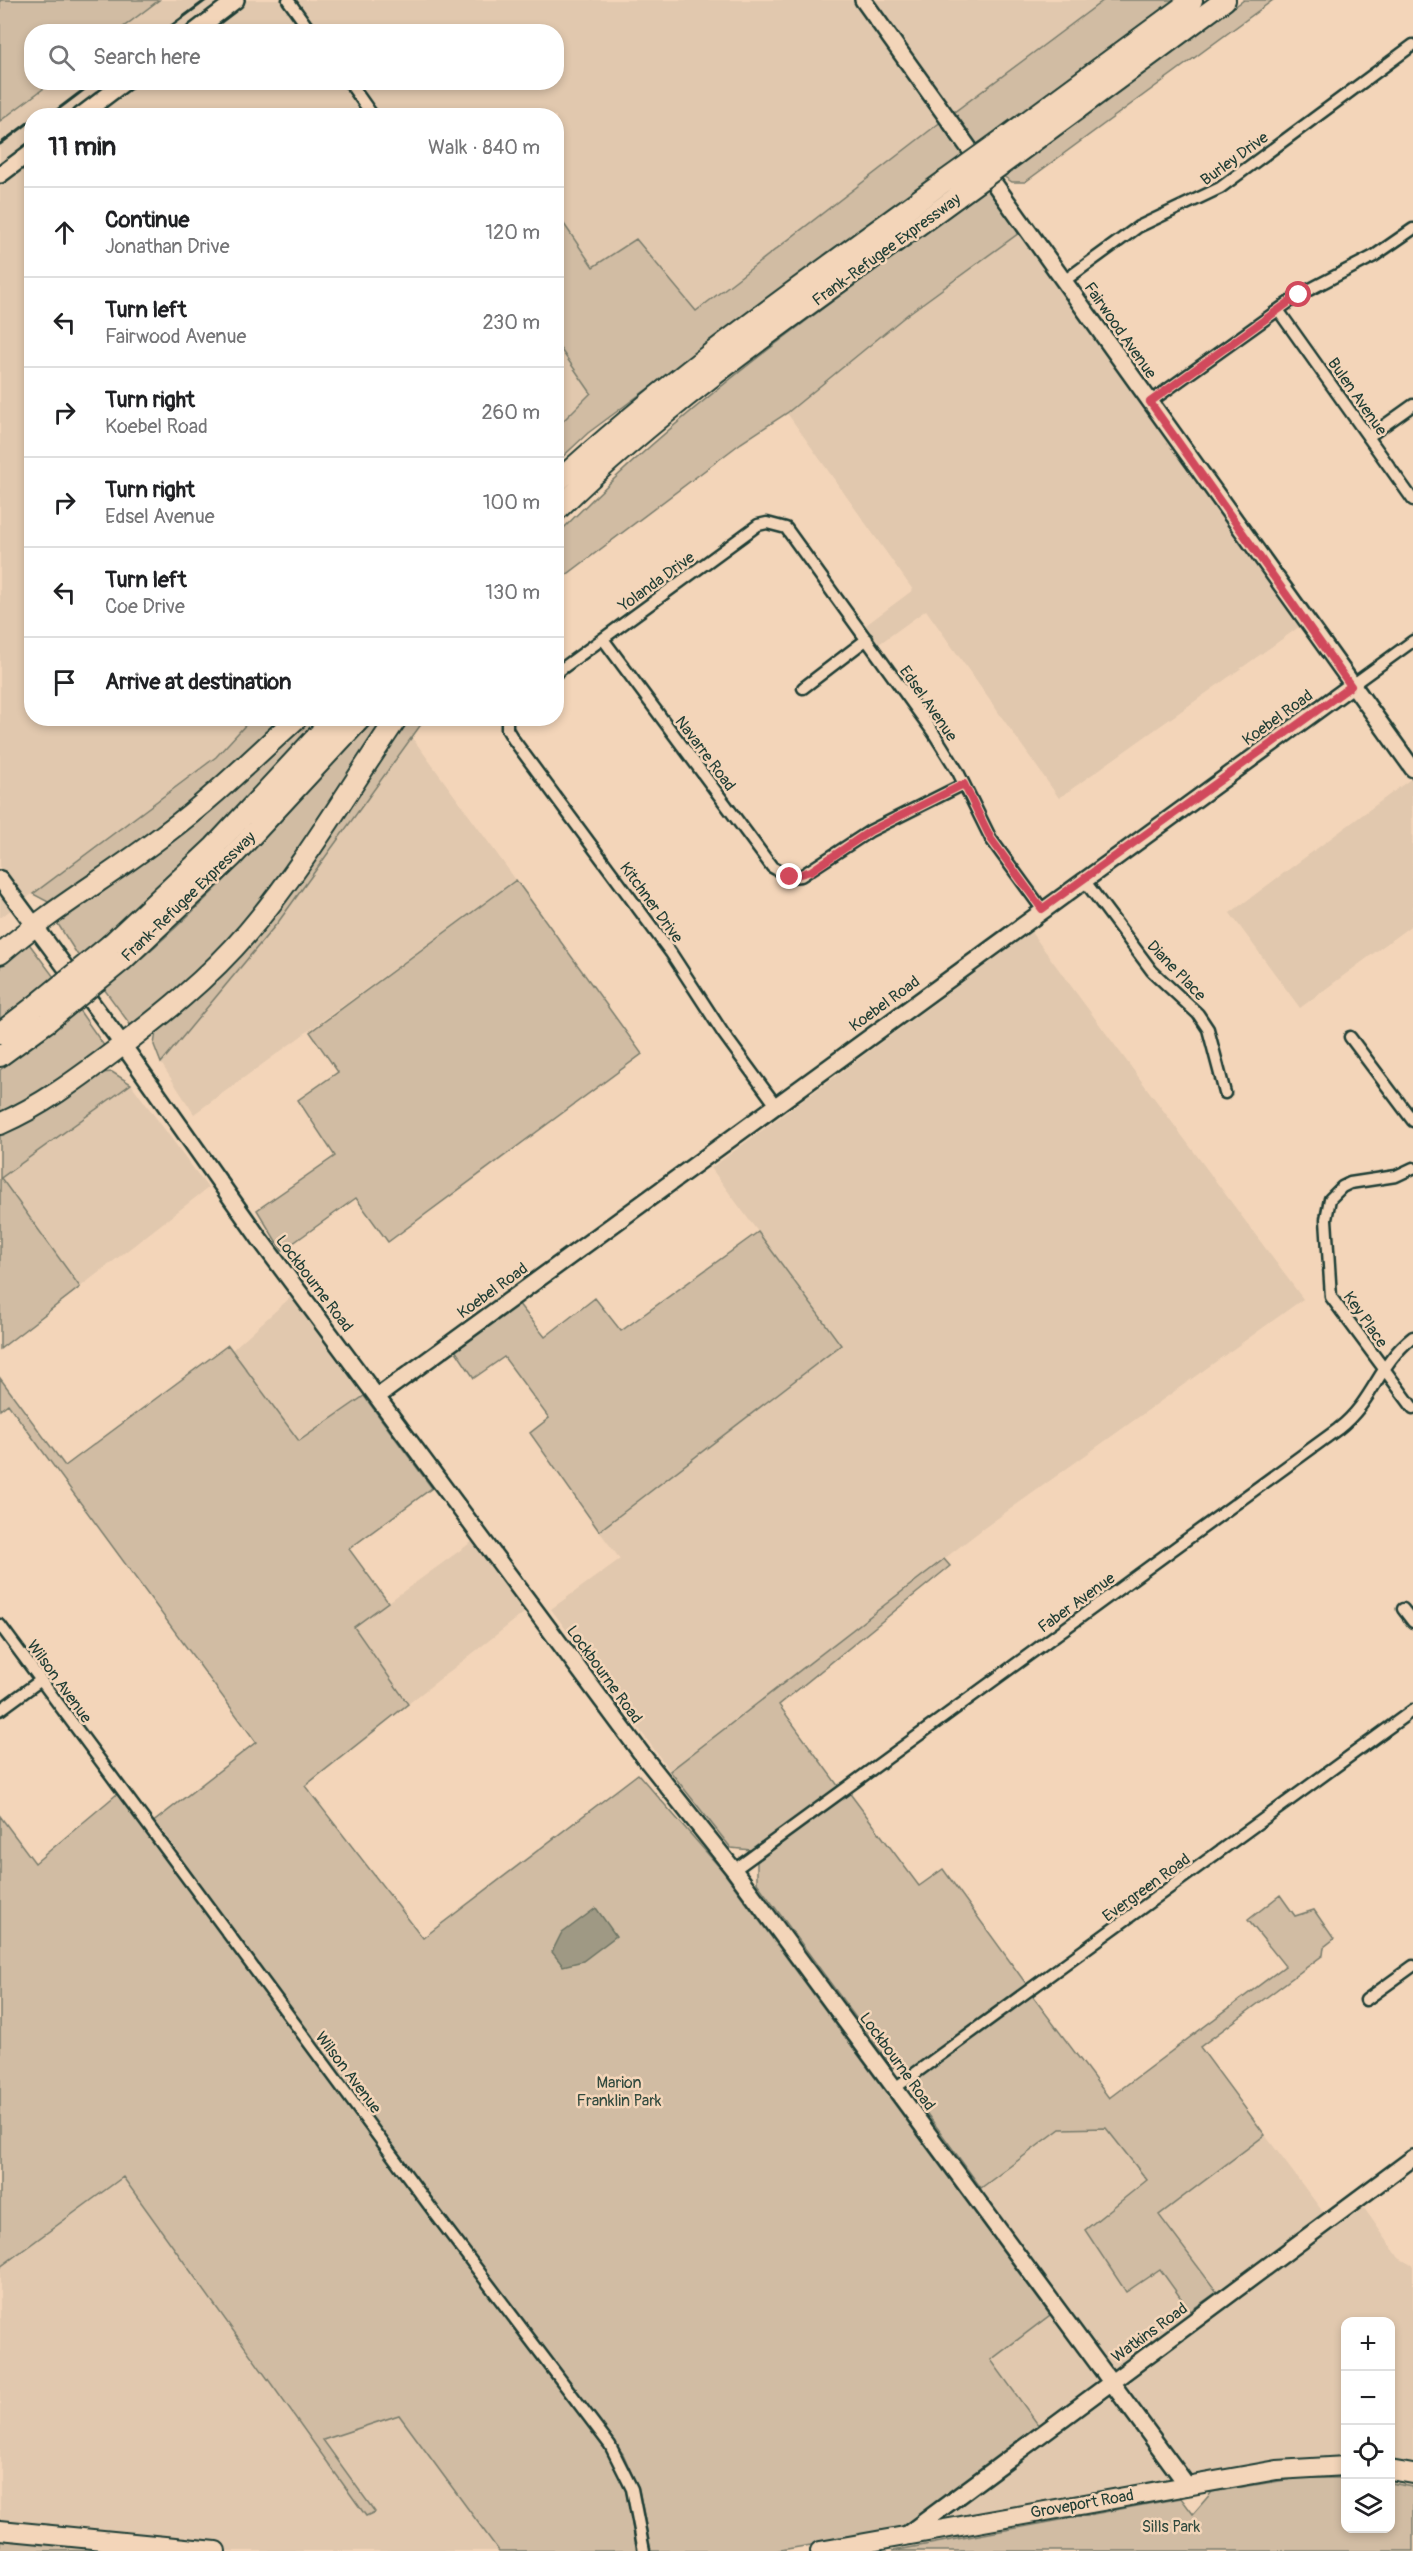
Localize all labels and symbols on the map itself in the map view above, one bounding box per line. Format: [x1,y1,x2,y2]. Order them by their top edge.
street label: Burley Drive [1197,127,1272,190]
street label: Frank-Refugee Expressway [808,189,965,310]
street label: Fairwood Avenue [1080,278,1161,383]
route start [1285,281,1311,307]
street label: Bulen Avenue [1323,354,1391,439]
street label: Yolanda Drive [614,547,699,617]
street label: Edsel Avenue [895,662,962,745]
street label: Koebel Road [1238,686,1317,750]
street label: Navarre Road [671,712,740,795]
street label: Frank-Refugee Expressway [117,827,260,966]
street label: Kitchner Drive [615,858,687,947]
route end [776,863,802,889]
street label: Diane Place [1143,936,1210,1005]
street label: Koebel Road [845,972,924,1036]
street label: Lockbourne Road [271,1231,357,1336]
street label: Koebel Road [453,1259,532,1323]
street label: Key Place [1339,1288,1392,1352]
street label: Faber Avenue [1034,1568,1119,1637]
street label: Lockbourne Road [562,1622,646,1727]
street label: Wilson Avenue [22,1636,96,1727]
street label: Evergreen Road [1099,1849,1194,1926]
street label: Lockbourne Road [855,2009,939,2114]
street label: Wilson Avenue [311,2028,386,2118]
park label: Marion Franklin Park [576,2073,662,2111]
street label: Watkins Road [1108,2299,1191,2367]
street label: Groveport Road [1029,2485,1135,2523]
park label: Sills Park [1142,2517,1201,2537]

